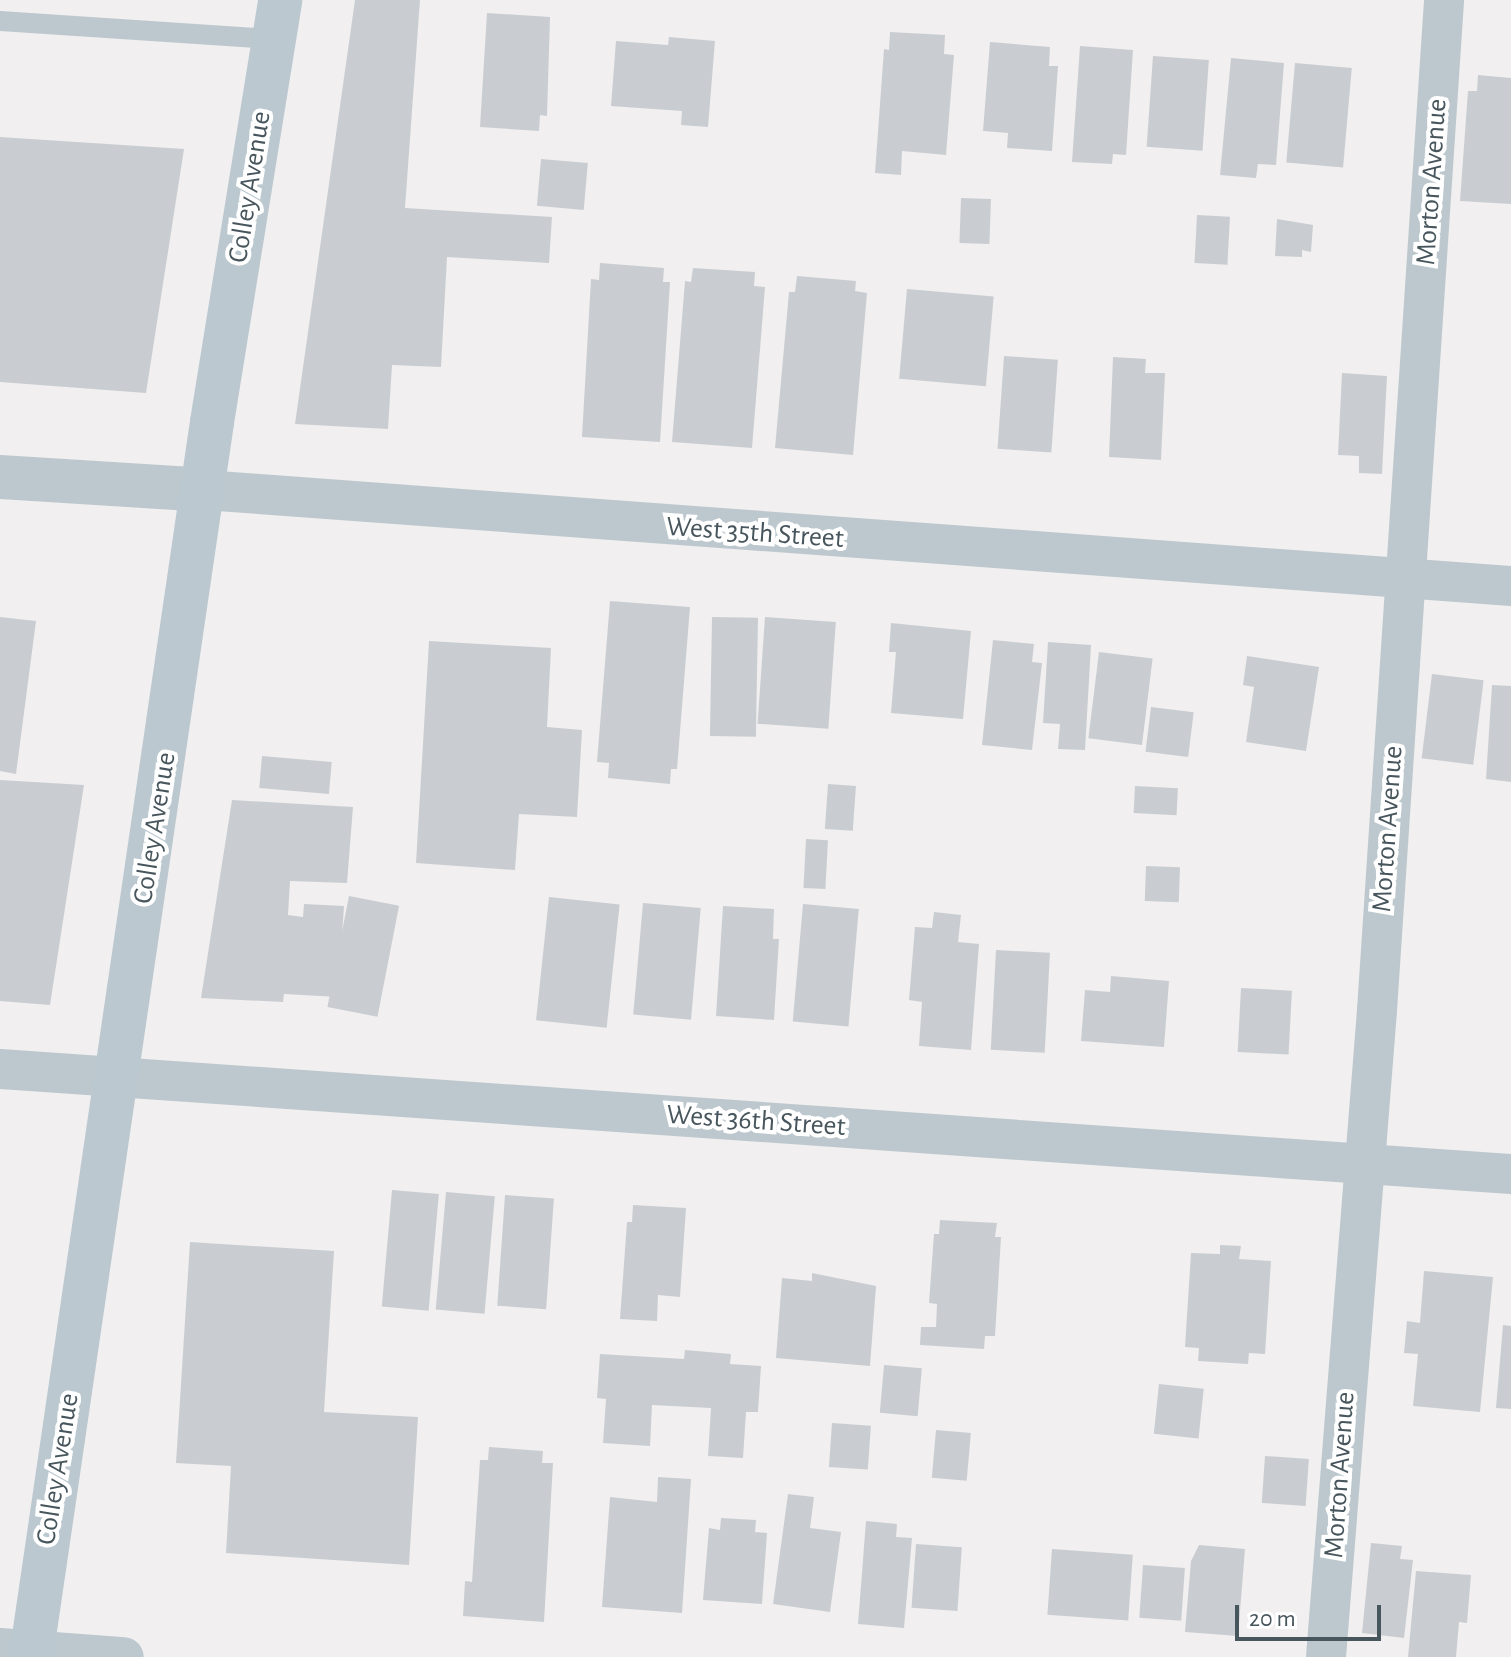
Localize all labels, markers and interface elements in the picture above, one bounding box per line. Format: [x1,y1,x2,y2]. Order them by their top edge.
street label: Morton Avenue [1409,98,1455,266]
street label: Colley Avenue [221,109,279,265]
street label: West 35th Street [665,510,845,556]
street label: Morton Avenue [1365,745,1411,913]
street label: Colley Avenue [126,750,184,906]
street label: West 36th Street [665,1098,847,1144]
street label: Colley Avenue [29,1391,87,1547]
street label: Morton Avenue [1317,1391,1363,1559]
scale bar [1239,1589,1385,1639]
text: 20 m [1249,1607,1296,1631]

